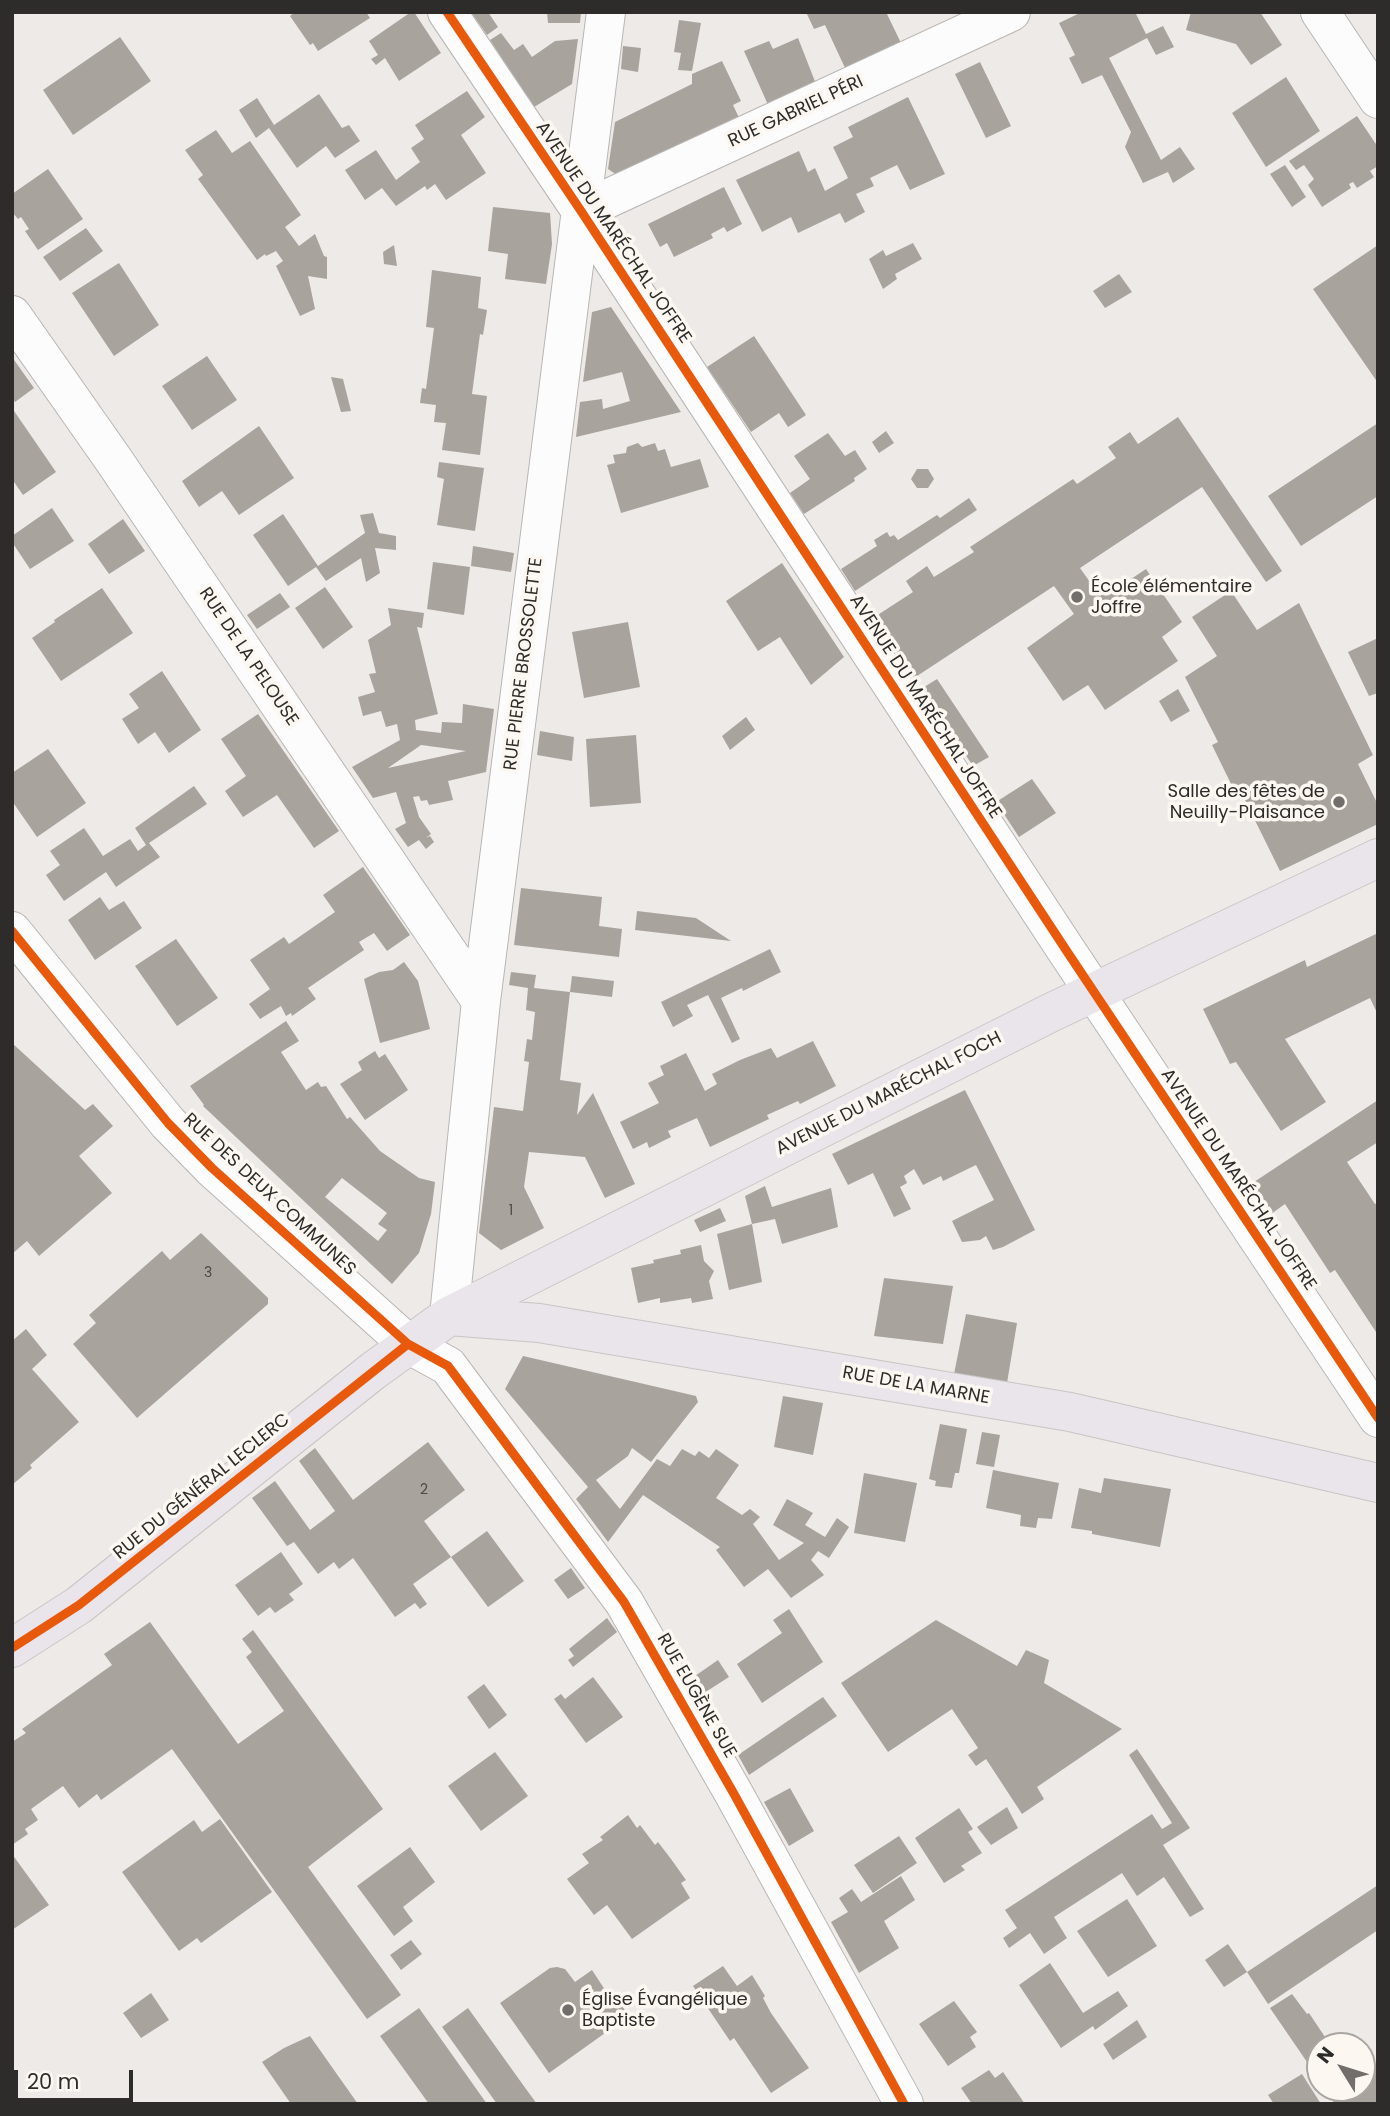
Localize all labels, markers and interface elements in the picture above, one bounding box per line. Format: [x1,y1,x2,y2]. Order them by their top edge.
street label: RUE GABRIEL PÉRI [725,71,867,153]
street label: AVENUE DU MARÉCHAL JOFFRE [531,118,695,348]
street label: RUE PIERRE BROSSOLETTE [500,556,548,772]
place label: École élémentaire Joffre [1091,576,1252,618]
street label: RUE DE LA PELOUSE [194,584,302,730]
marker: École élémentaire Joffre [1069,589,1085,605]
street label: AVENUE DU MARÉCHAL JOFFRE [844,591,1006,823]
place label: Salle des fêtes de Neuilly-Plaisance [1168,781,1325,824]
marker: Salle des fêtes de Neuilly-Plaisance [1331,794,1347,810]
street label: AVENUE DU MARÉCHAL FOCH [772,1028,1006,1160]
street label: AVENUE DU MARÉCHAL JOFFRE [1156,1065,1320,1295]
street label: RUE DES DEUX COMMUNES [178,1109,360,1281]
house number: 1 [509,1203,513,1219]
house number: 3 [204,1265,212,1281]
street label: RUE DE LA MARNE [841,1362,991,1410]
street label: RUE DU GÉNÉRAL LECLERC [110,1409,294,1565]
house number: 2 [420,1482,428,1498]
street label: RUE EUGÈNE SUE [652,1630,740,1762]
place label: Église Évangélique Baptiste [582,1989,748,2032]
marker: Église Évangélique Baptiste [560,2002,576,2018]
north arrow [1306,2032,1376,2102]
text: N [1311,2041,1341,2069]
scale bar [18,2056,136,2100]
text: 20 m [27,2067,80,2096]

